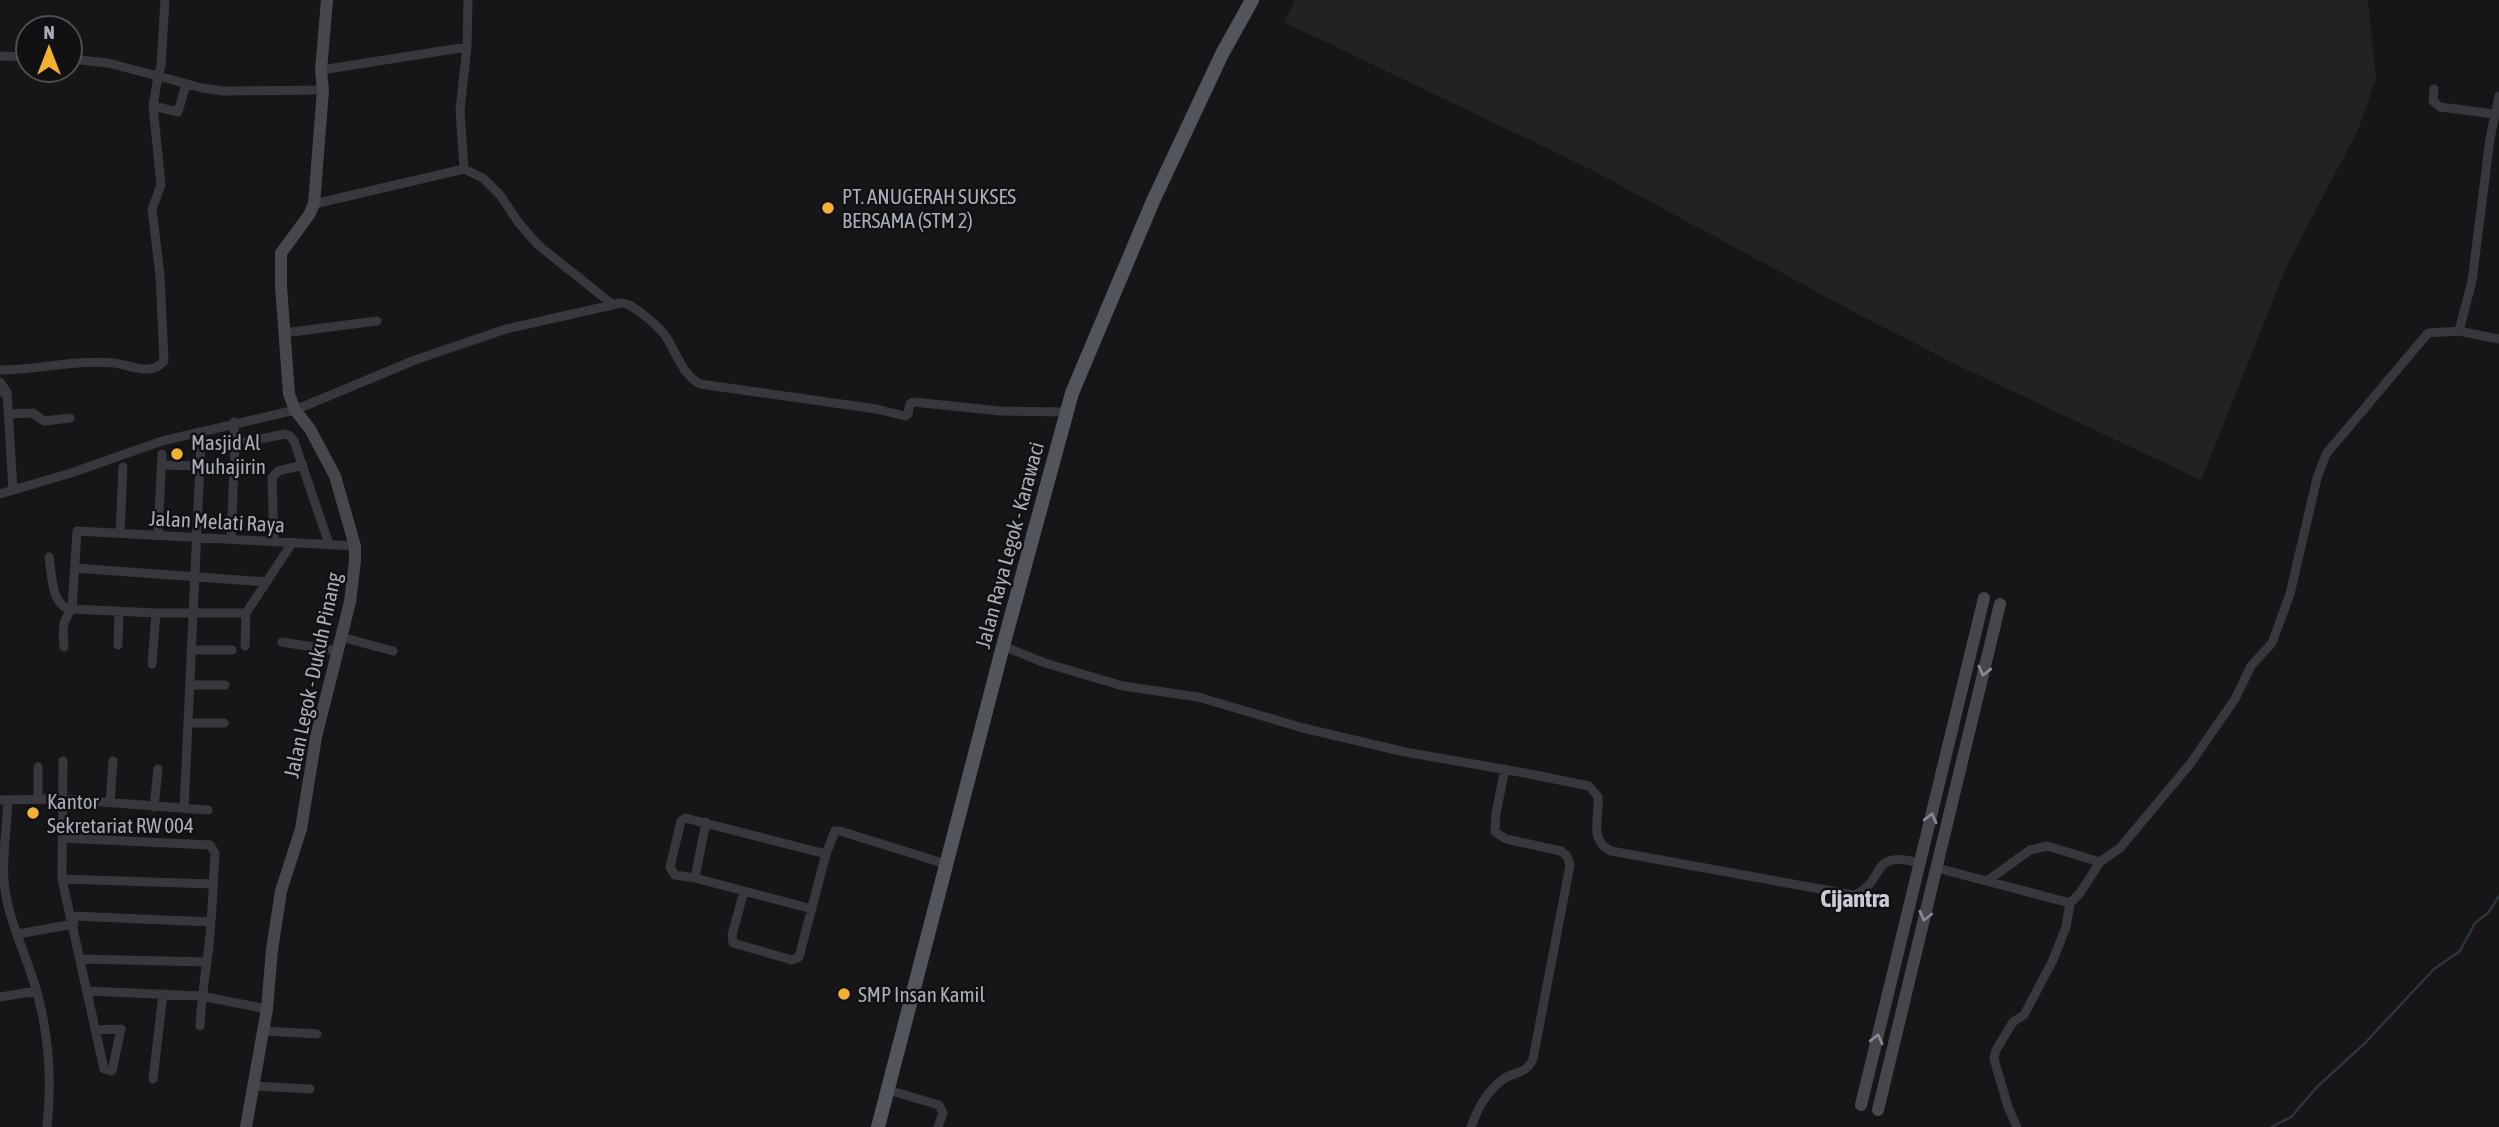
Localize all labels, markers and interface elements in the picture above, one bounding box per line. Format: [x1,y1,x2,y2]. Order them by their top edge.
north arrow [14,14,84,84]
text: N [43,21,55,43]
place label: PT. ANUGERAH SUKSES BERSAMA (STM 2) [842,184,1016,232]
marker: PT. ANUGERAH SUKSES BERSAMA (STM 2) [820,200,836,216]
place label: Masjid Al Muhajirin [191,430,266,478]
street label: Jalan Raya Legok - Karawaci [970,439,1048,651]
marker: Masjid Al Muhajirin [169,446,185,462]
street label: Jalan Melati Raya [148,505,286,537]
street label: Jalan Legok - Dukuh Pinang [278,570,346,780]
one-way arrow [1978,665,1992,677]
place label: Kantor Sekretariat RW 004 [47,789,194,837]
marker: Kantor Sekretariat RW 004 [25,805,41,821]
one-way arrow [1923,812,1937,824]
district label: Cijantra [1820,885,1890,912]
one-way arrow [1919,910,1933,922]
place label: SMP Insan Kamil [858,982,985,1006]
marker: SMP Insan Kamil [836,986,852,1002]
one-way arrow [1869,1033,1883,1045]

